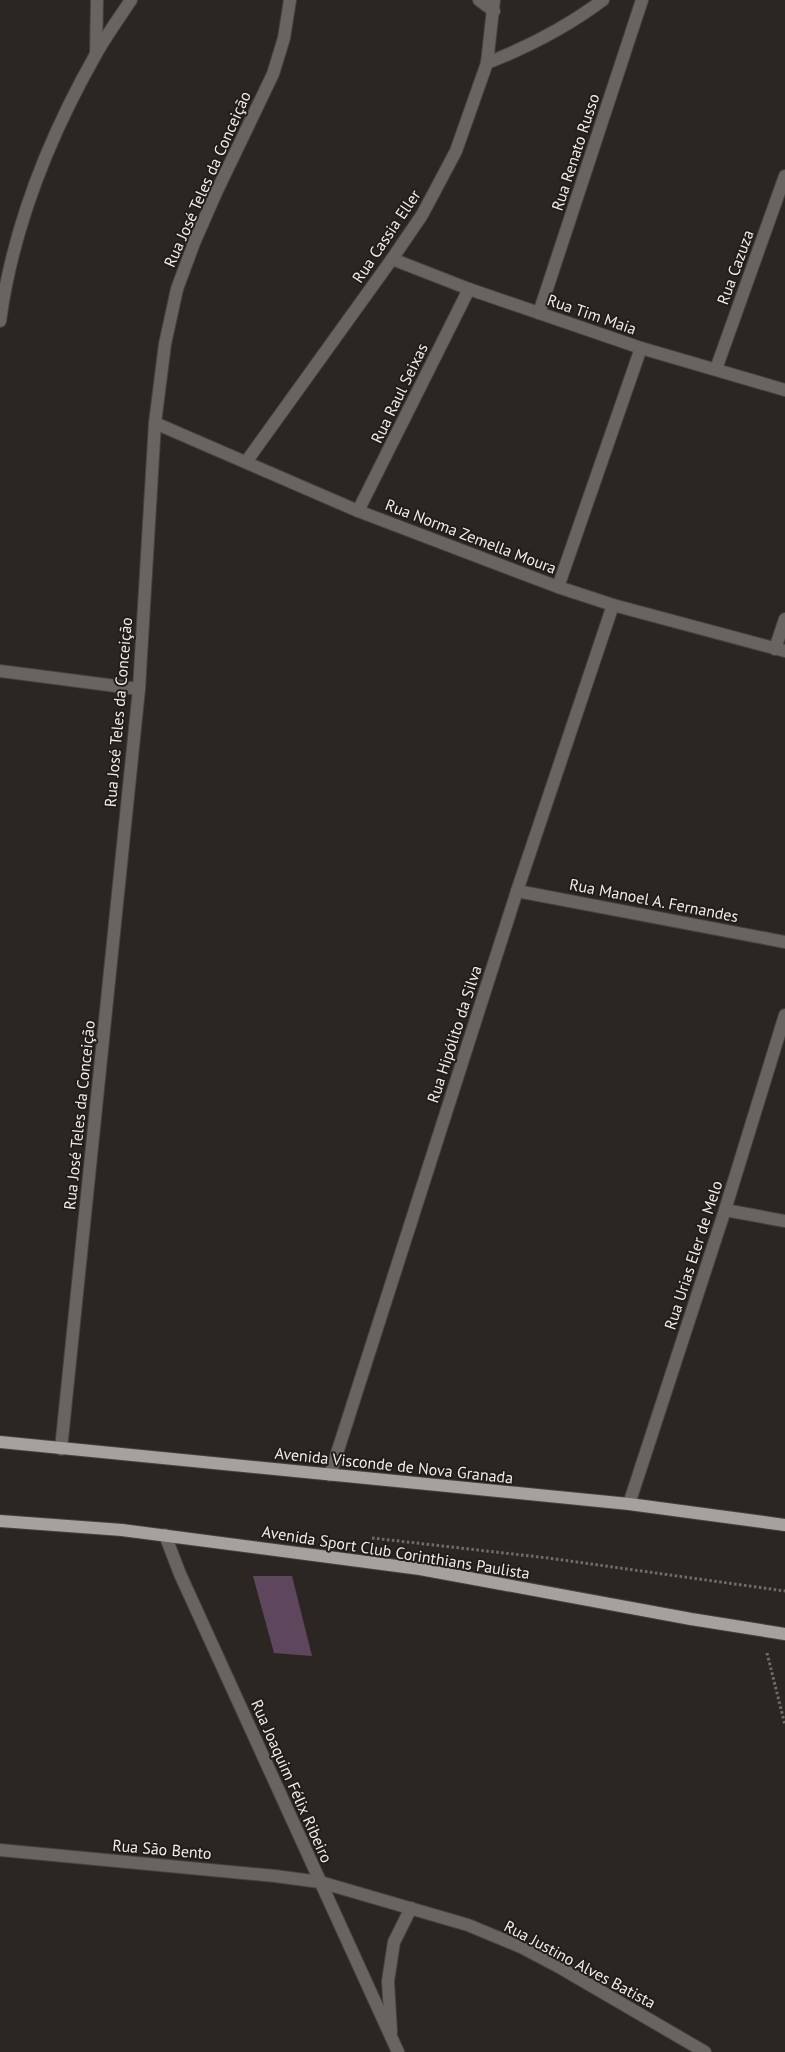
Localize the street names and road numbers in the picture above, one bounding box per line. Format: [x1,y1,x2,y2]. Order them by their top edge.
street label: Rua José Teles da Conceição [159,88,255,270]
street label: Rua Renato Russo [547,91,603,213]
street label: Rua Cassia Eller [347,185,425,287]
street label: Rua Cazuza [712,227,758,307]
street label: Rua Tim Maia [545,289,639,339]
street label: Rua Raul Seixas [366,339,432,446]
street label: Rua Norma Zemella Moura [383,494,559,578]
street label: Rua José Teles da Conceição [100,616,136,808]
street label: Rua Manoel A. Fernandes [568,874,740,926]
street label: Rua Hipólito da Silva [422,963,486,1105]
street label: Rua José Teles da Conceição [59,1019,99,1211]
street label: Rua Urias Eler de Melo [659,1178,727,1332]
street label: Avenida Visconde de Nova Granada [274,1443,514,1487]
street label: Avenida Sport Club Corinthians Paulista [261,1521,531,1583]
street label: Rua Joaquim Félix Ribeiro [247,1696,337,1866]
street label: Rua São Bento [112,1835,212,1863]
street label: Rua Justino Alves Batista [501,1916,659,2012]

